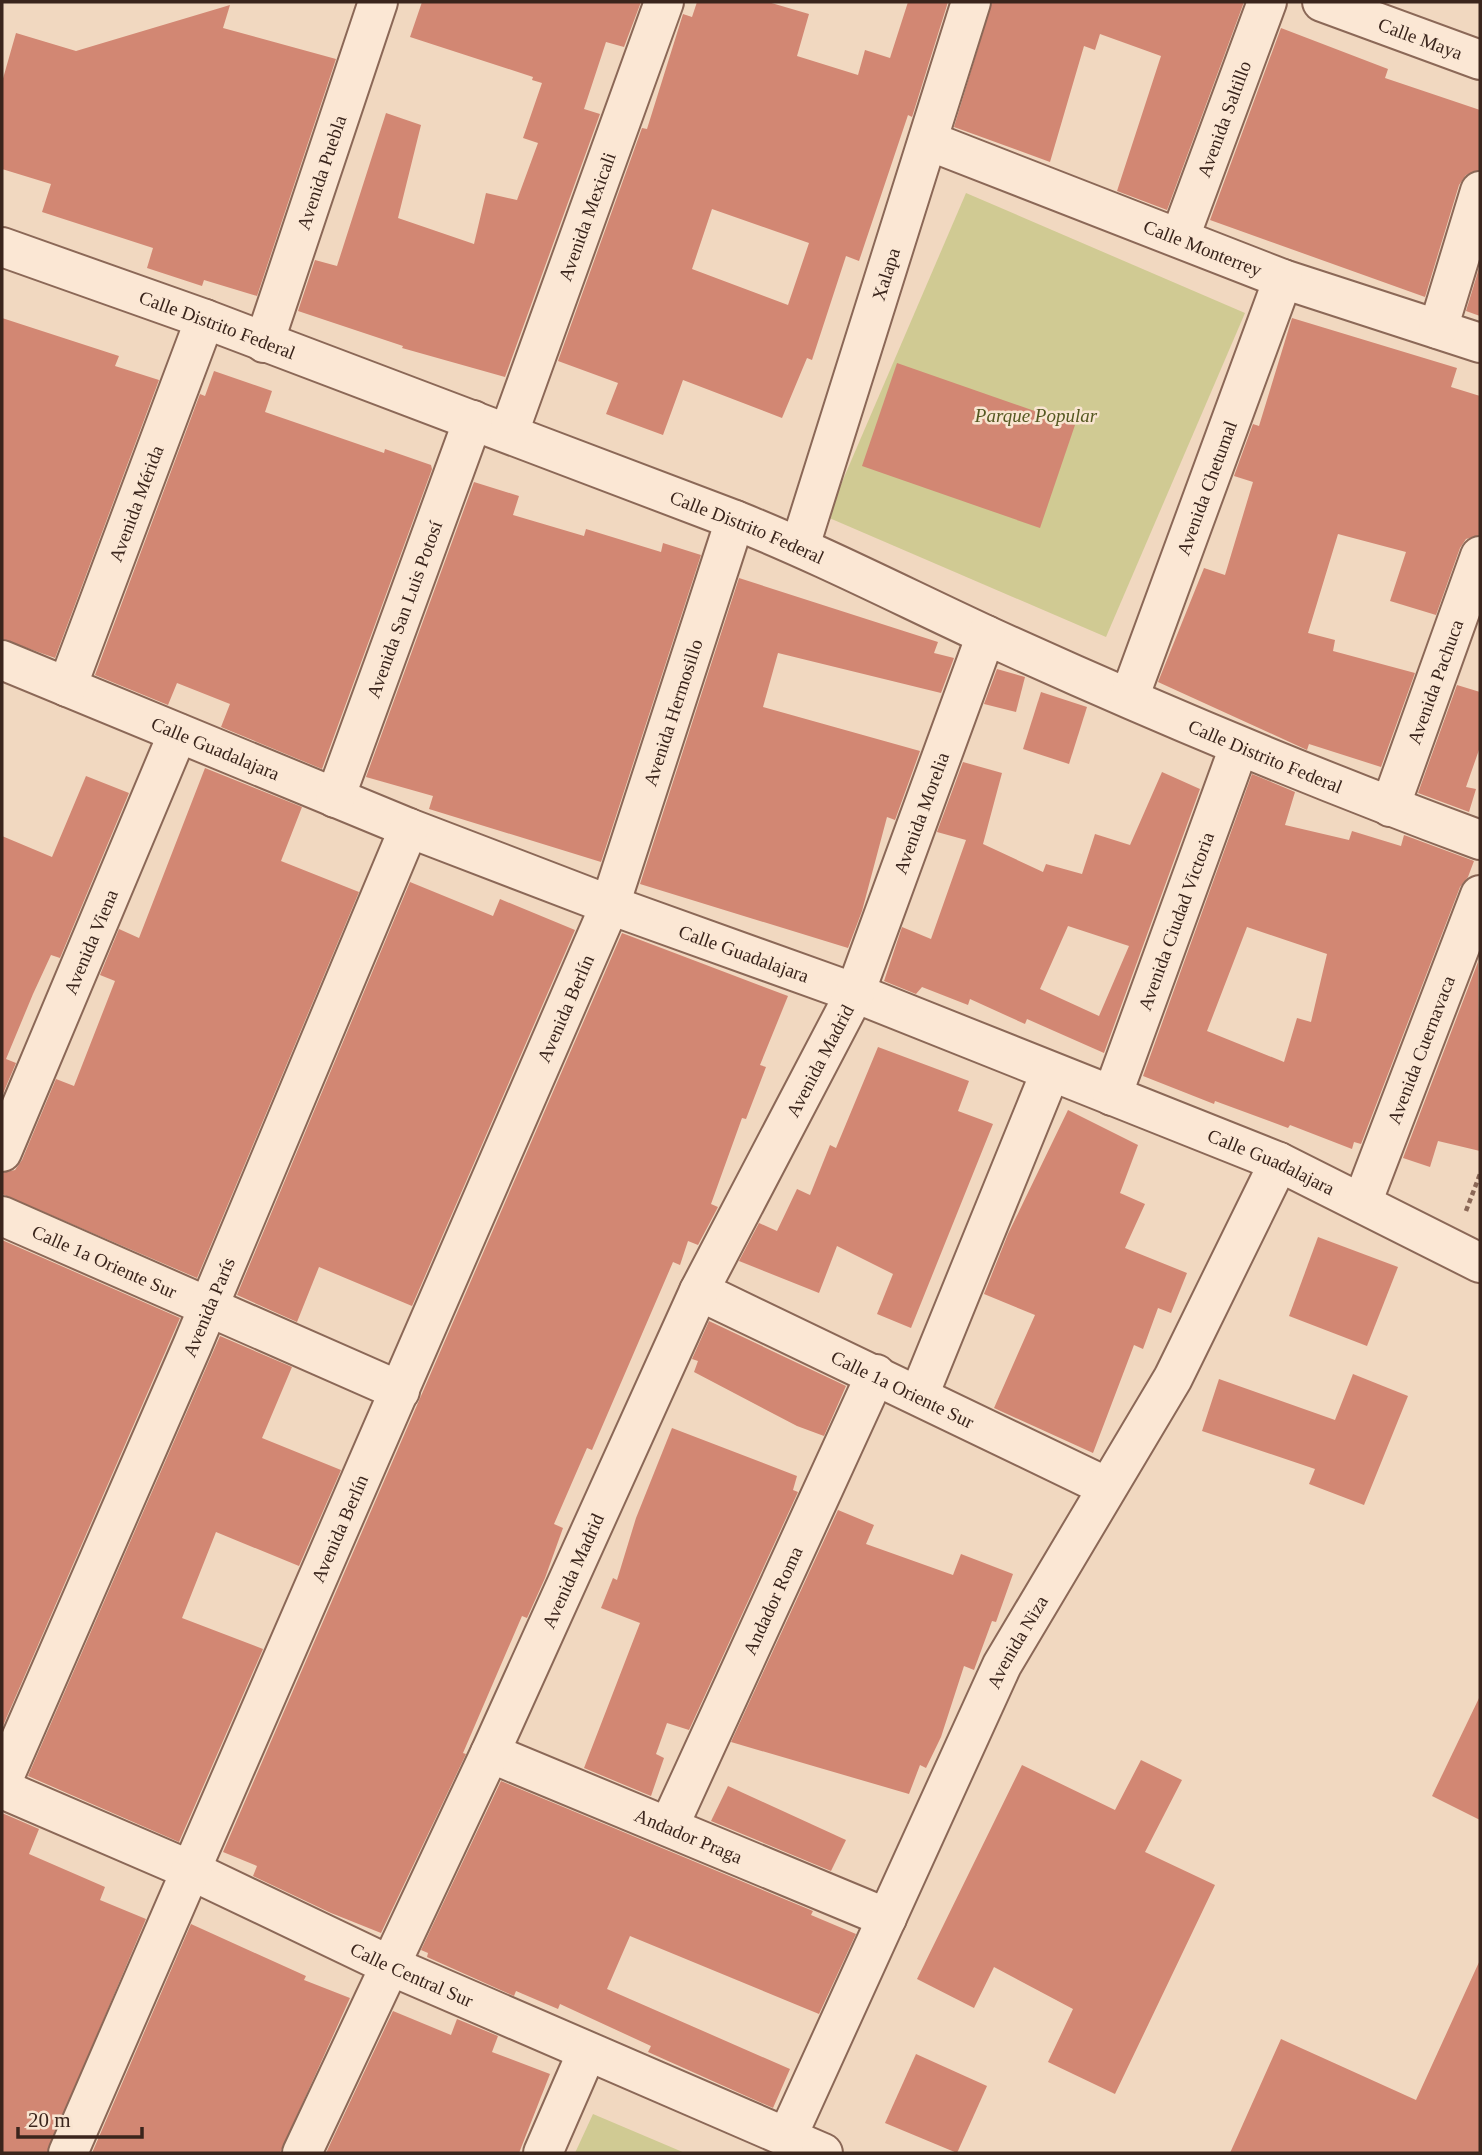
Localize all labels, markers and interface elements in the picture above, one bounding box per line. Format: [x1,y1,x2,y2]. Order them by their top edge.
street label: Calle Maya [1376,13,1466,63]
street label: Avenida Saltillo [1193,58,1255,180]
street label: Avenida Puebla [292,112,350,232]
street label: Avenida Mexicali [554,149,619,284]
street label: Calle Monterrey [1141,215,1265,280]
street label: Xalapa [867,245,904,303]
street label: Calle Distrito Federal [137,286,298,363]
park label: Parque Popular [974,405,1098,426]
street label: Avenida Chetumal [1172,418,1241,558]
street label: Avenida Mérida [104,442,167,565]
street label: Calle Distrito Federal [667,486,828,568]
street label: Avenida San Luis Potosí [362,517,446,701]
street label: Avenida Pachuca [1403,616,1467,747]
street label: Avenida Hermosillo [639,636,706,789]
street label: Calle Guadalajara [148,712,283,784]
street label: Calle Distrito Federal [1185,715,1346,797]
street label: Avenida Morelia [889,749,953,877]
street label: Avenida Ciudad Victoria [1134,829,1218,1013]
street label: Avenida Viena [59,886,122,997]
street label: Calle Guadalajara [676,920,812,986]
street label: Avenida Berlín [533,951,598,1065]
street label: Avenida Cuernavaca [1383,972,1459,1127]
street label: Avenida Madrid [782,1001,858,1120]
street label: Calle Guadalajara [1205,1124,1339,1199]
street label: Calle 1a Oriente Sur [29,1220,181,1302]
street label: Avenida París [178,1254,238,1360]
street label: Calle 1a Oriente Sur [828,1346,978,1432]
street label: Avenida Berlín [307,1471,372,1585]
street label: Avenida Madrid [537,1510,608,1631]
street label: Andador Roma [738,1543,806,1658]
street label: Avenida Niza [982,1591,1052,1692]
street label: Andador Praga [632,1804,746,1867]
street label: Calle Central Sur [347,1938,477,2011]
scale bar [18,2096,142,2140]
text: 20 m [28,2108,71,2132]

